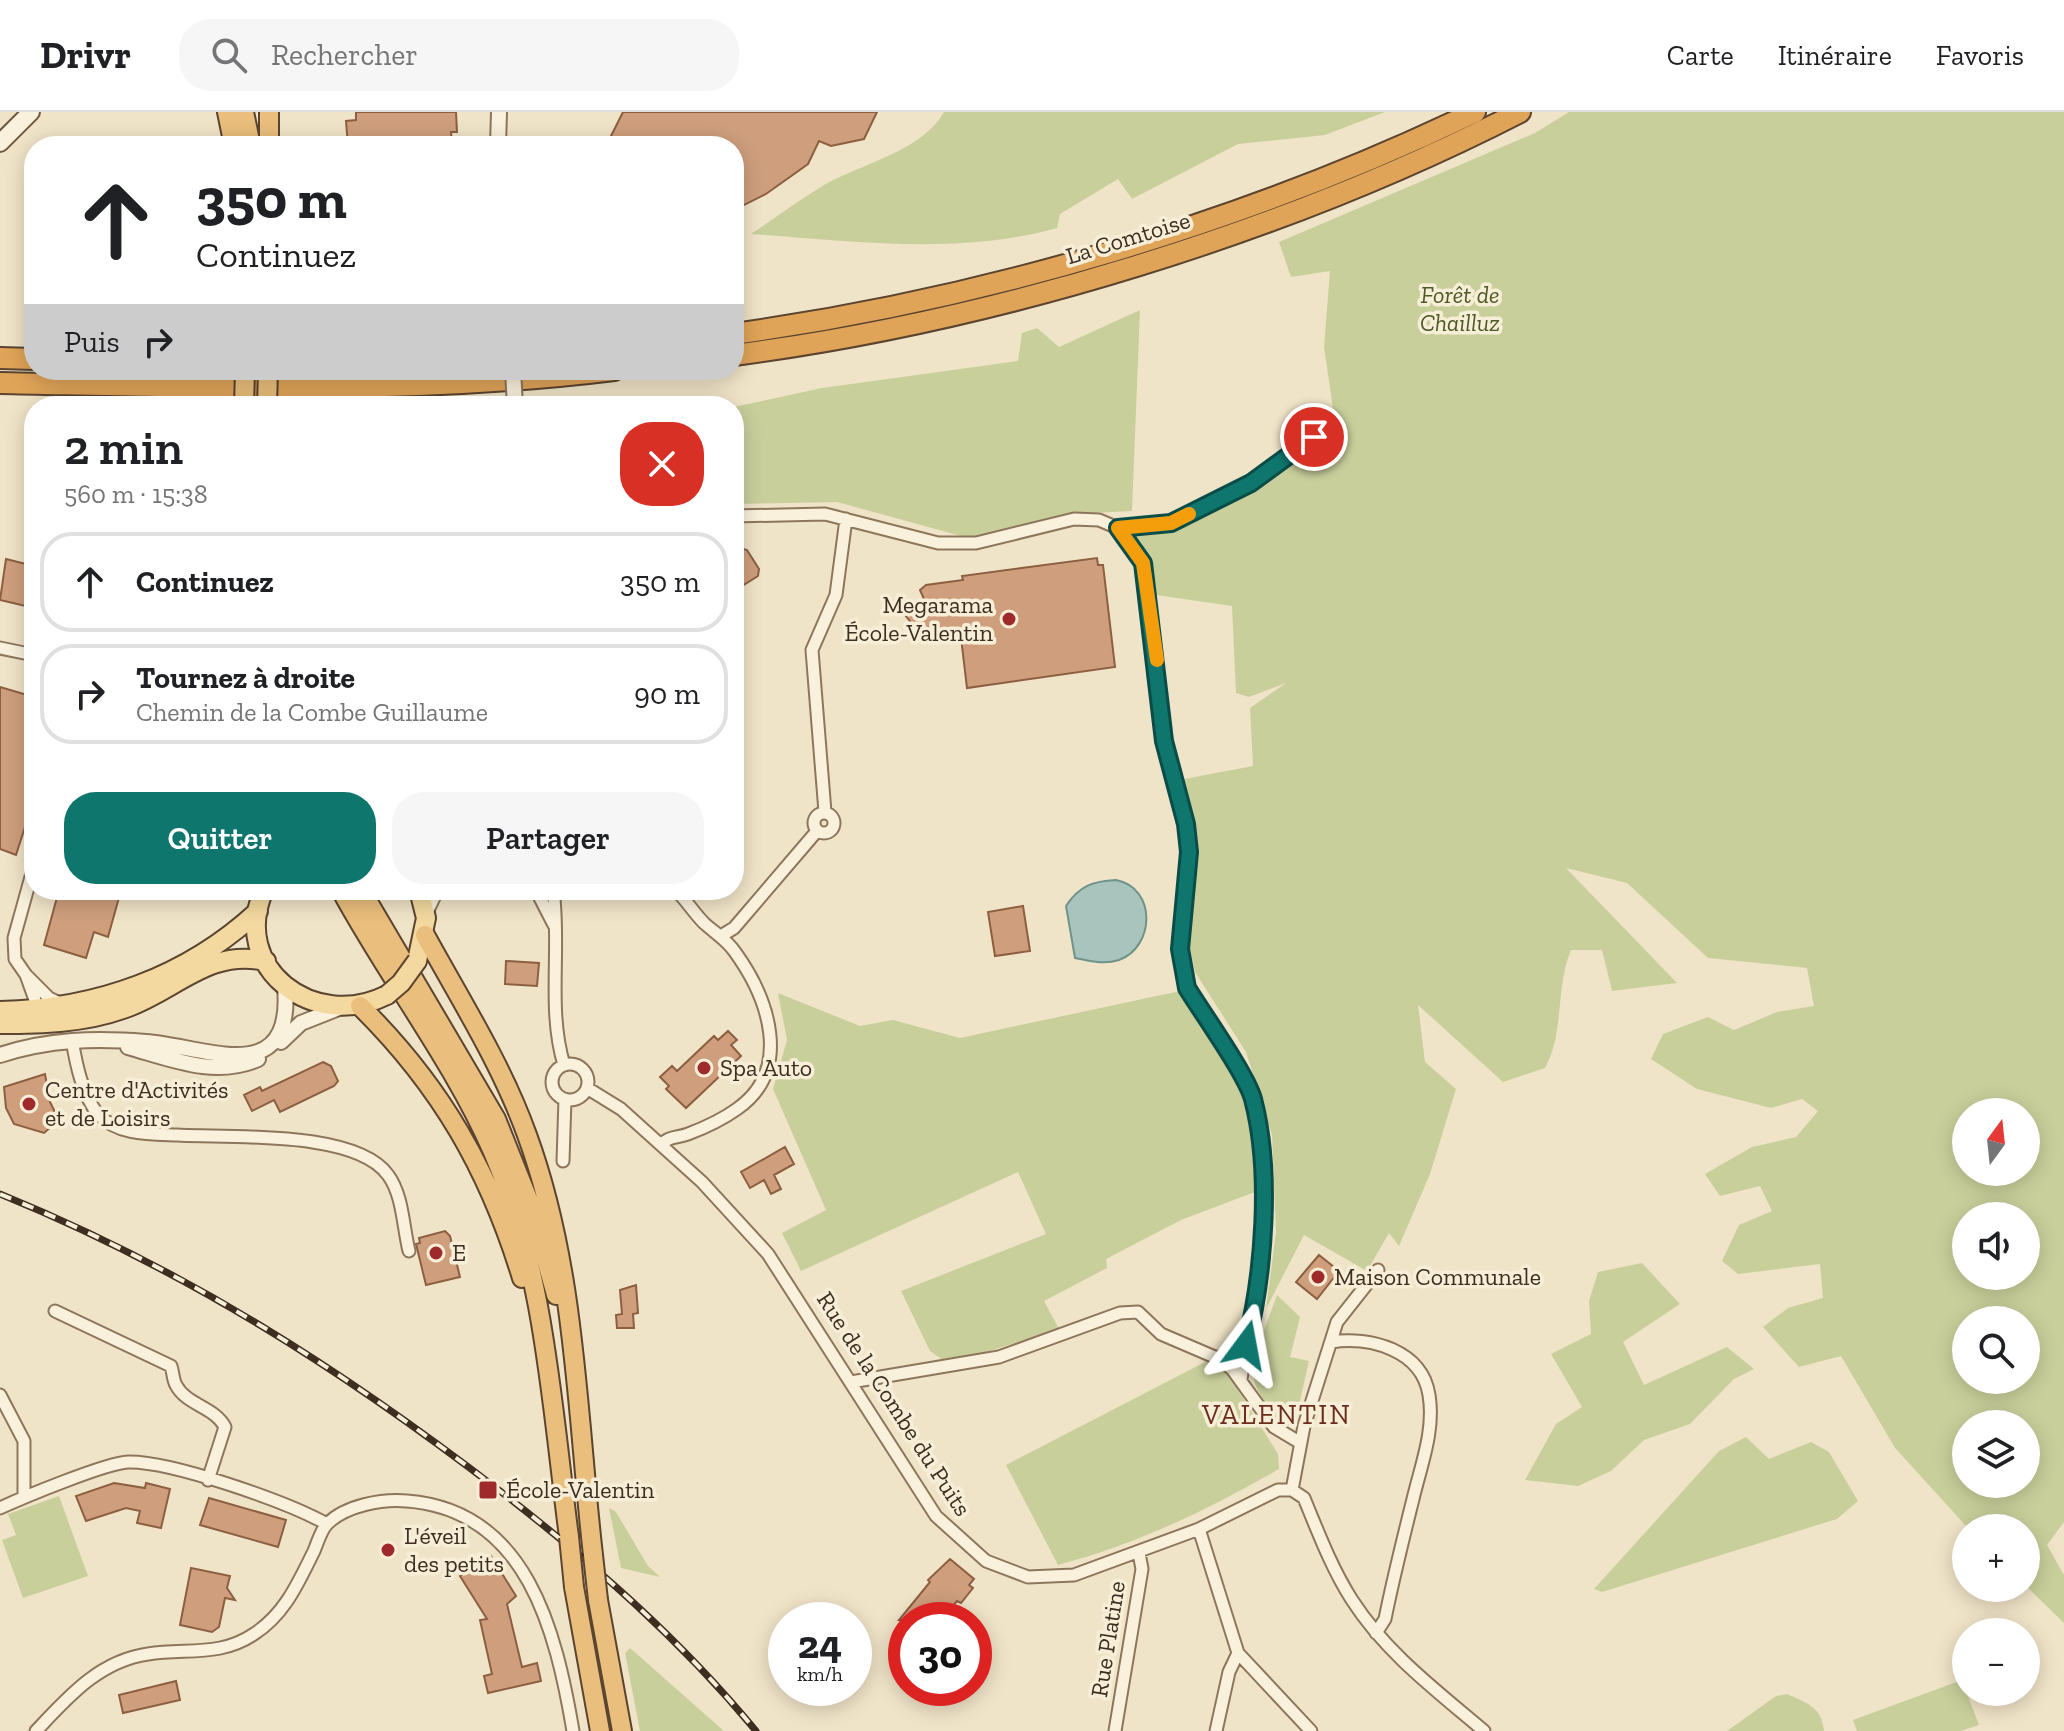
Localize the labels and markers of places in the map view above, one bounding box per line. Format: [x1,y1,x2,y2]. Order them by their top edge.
pin [1280,403,1348,471]
place label: Megarama École-Valentin [844,590,993,647]
marker: Megarama École-Valentin [1000,610,1018,628]
place label: Spa Auto [720,1053,812,1082]
marker: Spa Auto [695,1059,713,1077]
place label: Centre d'Activités et de Loisirs [45,1075,229,1132]
marker: Centre d'Activités et de Loisirs [20,1095,38,1113]
place label: E [452,1238,466,1267]
marker: E [427,1244,445,1262]
place label: Maison Communale [1334,1262,1541,1291]
marker: Maison Communale [1309,1268,1327,1286]
place label: École-Valentin [506,1475,655,1504]
marker: École-Valentin [477,1479,499,1501]
place label: L'éveil des petits [404,1521,504,1578]
marker: L'éveil des petits [379,1541,397,1559]

